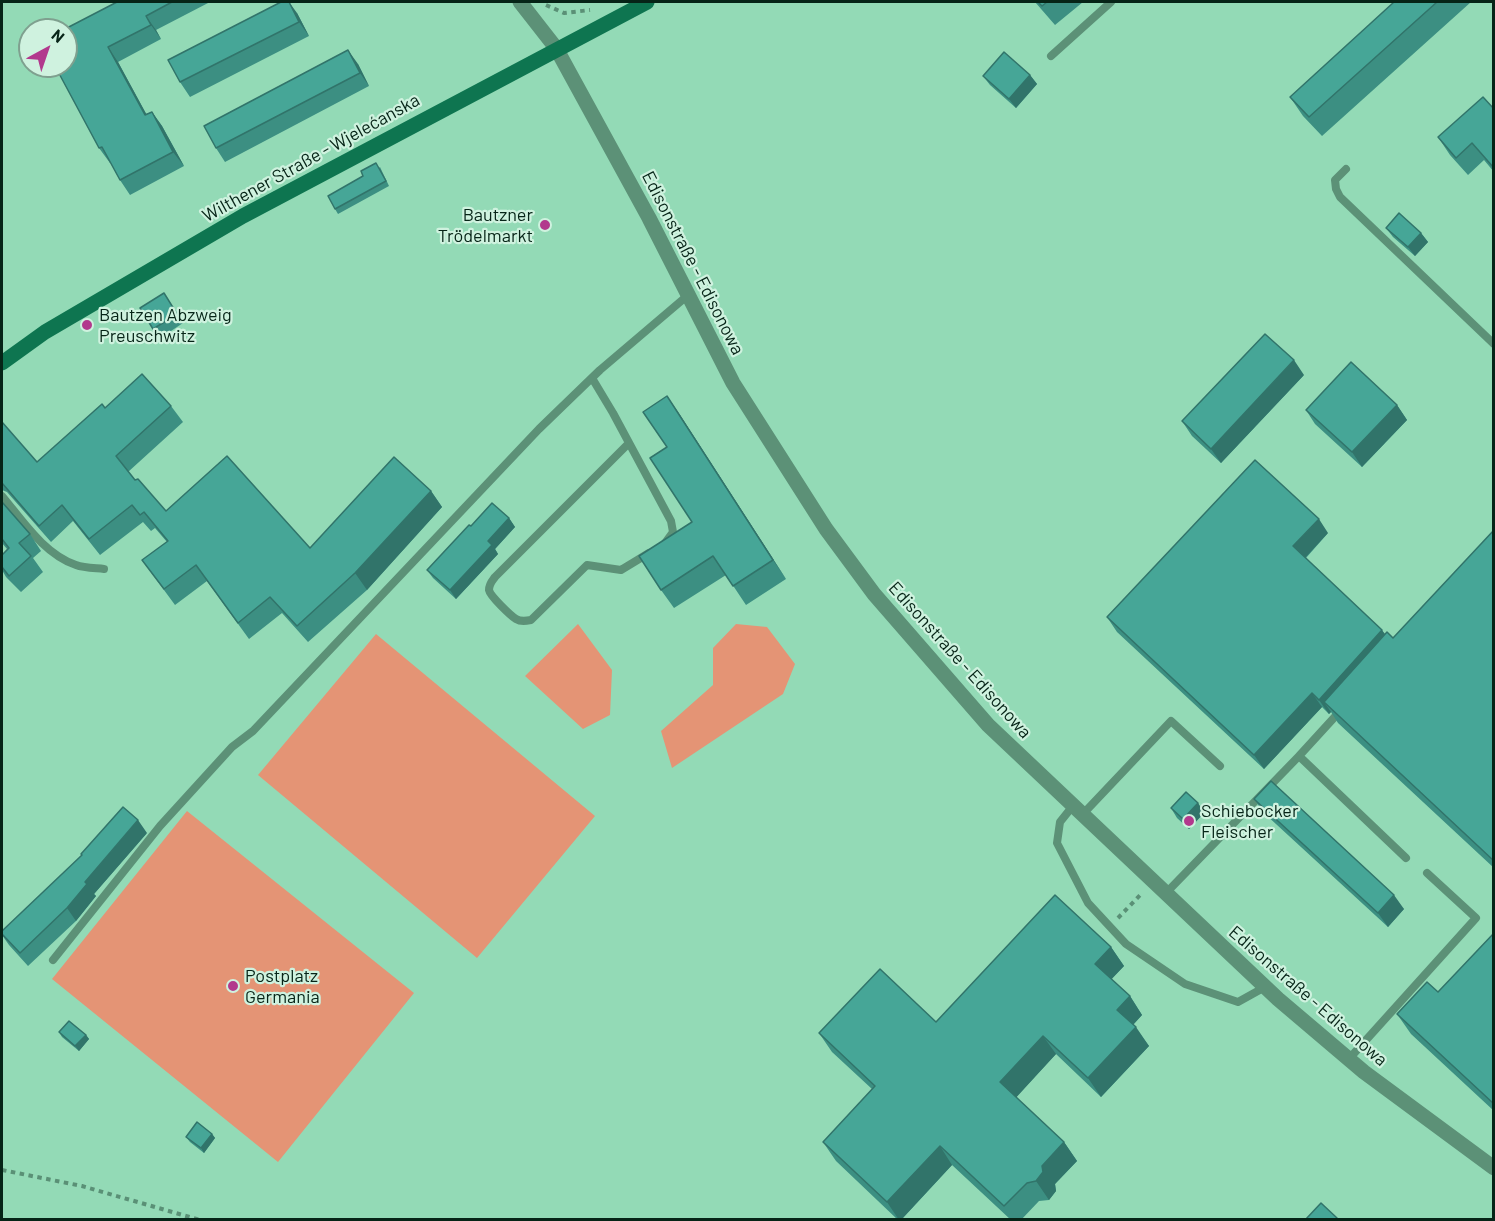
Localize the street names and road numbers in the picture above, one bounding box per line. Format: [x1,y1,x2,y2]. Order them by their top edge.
street label: Wilthener Straße - Wjelećanska [199,89,423,227]
street label: Edisonstraße - Edisonowa [637,168,749,358]
street label: Edisonstraße - Edisonowa [884,577,1036,743]
street label: Edisonstraße - Edisonowa [1224,921,1392,1071]

